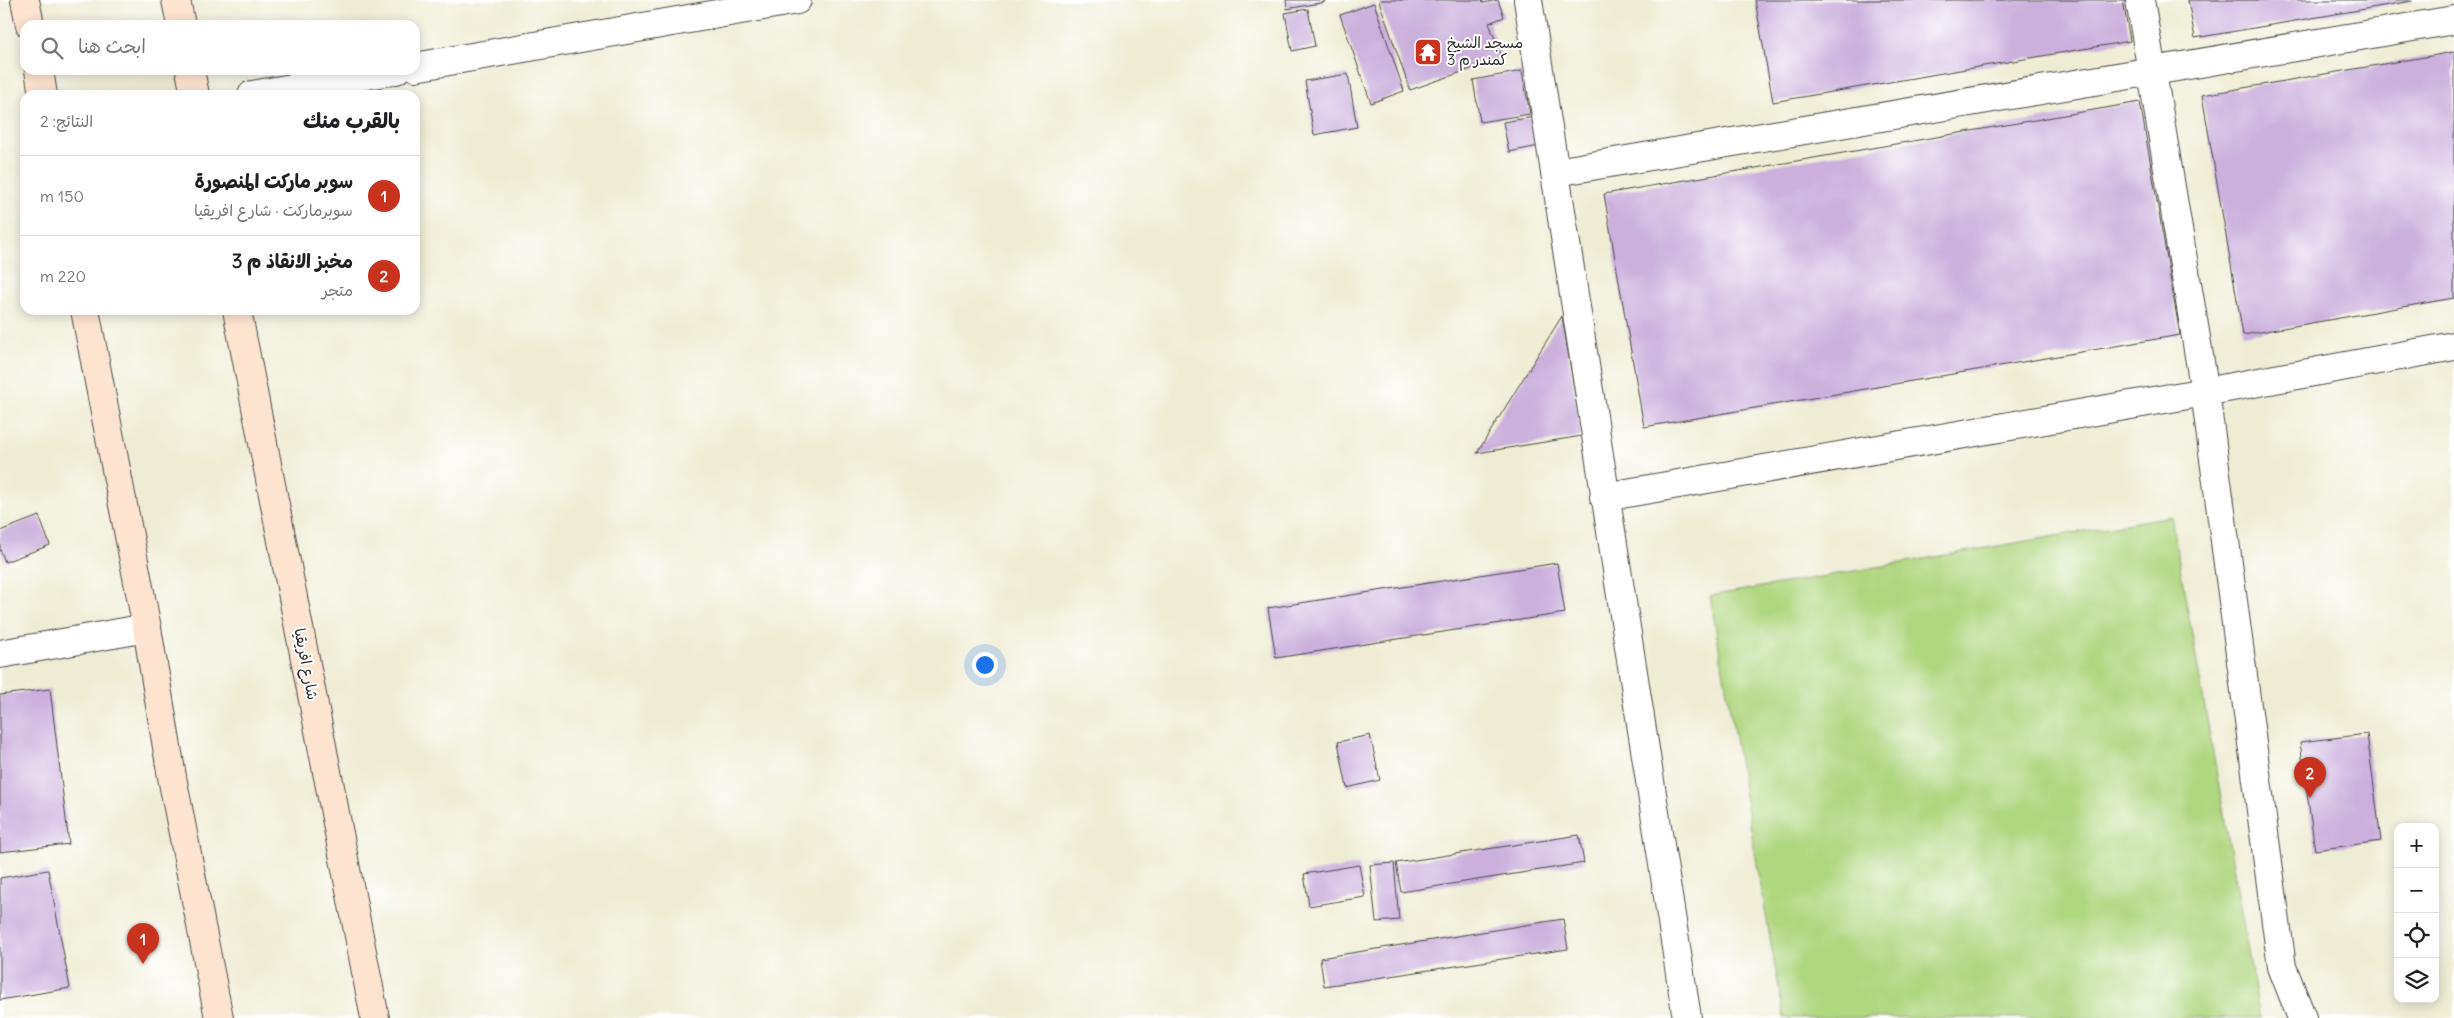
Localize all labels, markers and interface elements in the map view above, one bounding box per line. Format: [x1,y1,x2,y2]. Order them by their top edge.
search box [20,20,420,75]
place label: مسجد الشيخ كمندر م 3 [1447,33,1523,71]
icon: search [38,34,66,62]
text: ابحث هنا [78,34,146,58]
temple icon: مسجد الشيخ كمندر م 3 [1413,37,1443,67]
text: بالقرب منك [303,107,400,134]
text: النتائج: 2 [40,111,93,131]
text: سوبر ماركت المنصورة [195,169,353,193]
text: 150 m [40,186,84,206]
text: 1 [381,186,387,206]
text: سوبرماركت · شارع افريقيا [194,200,353,220]
text: مخبز الانقاذ م 3 [232,249,353,273]
text: 220 m [40,266,86,286]
text: 2 [380,266,388,286]
text: متجر [322,280,353,300]
street label: شارع افريقيا [289,626,323,702]
your location [972,652,998,678]
pin: 2 [2294,757,2326,798]
map controls [2394,823,2439,1003]
button: + [2394,823,2439,868]
button: − [2394,868,2439,913]
button: locate [2394,913,2439,958]
pin: 1 [127,923,159,964]
button: layers [2394,958,2439,1003]

